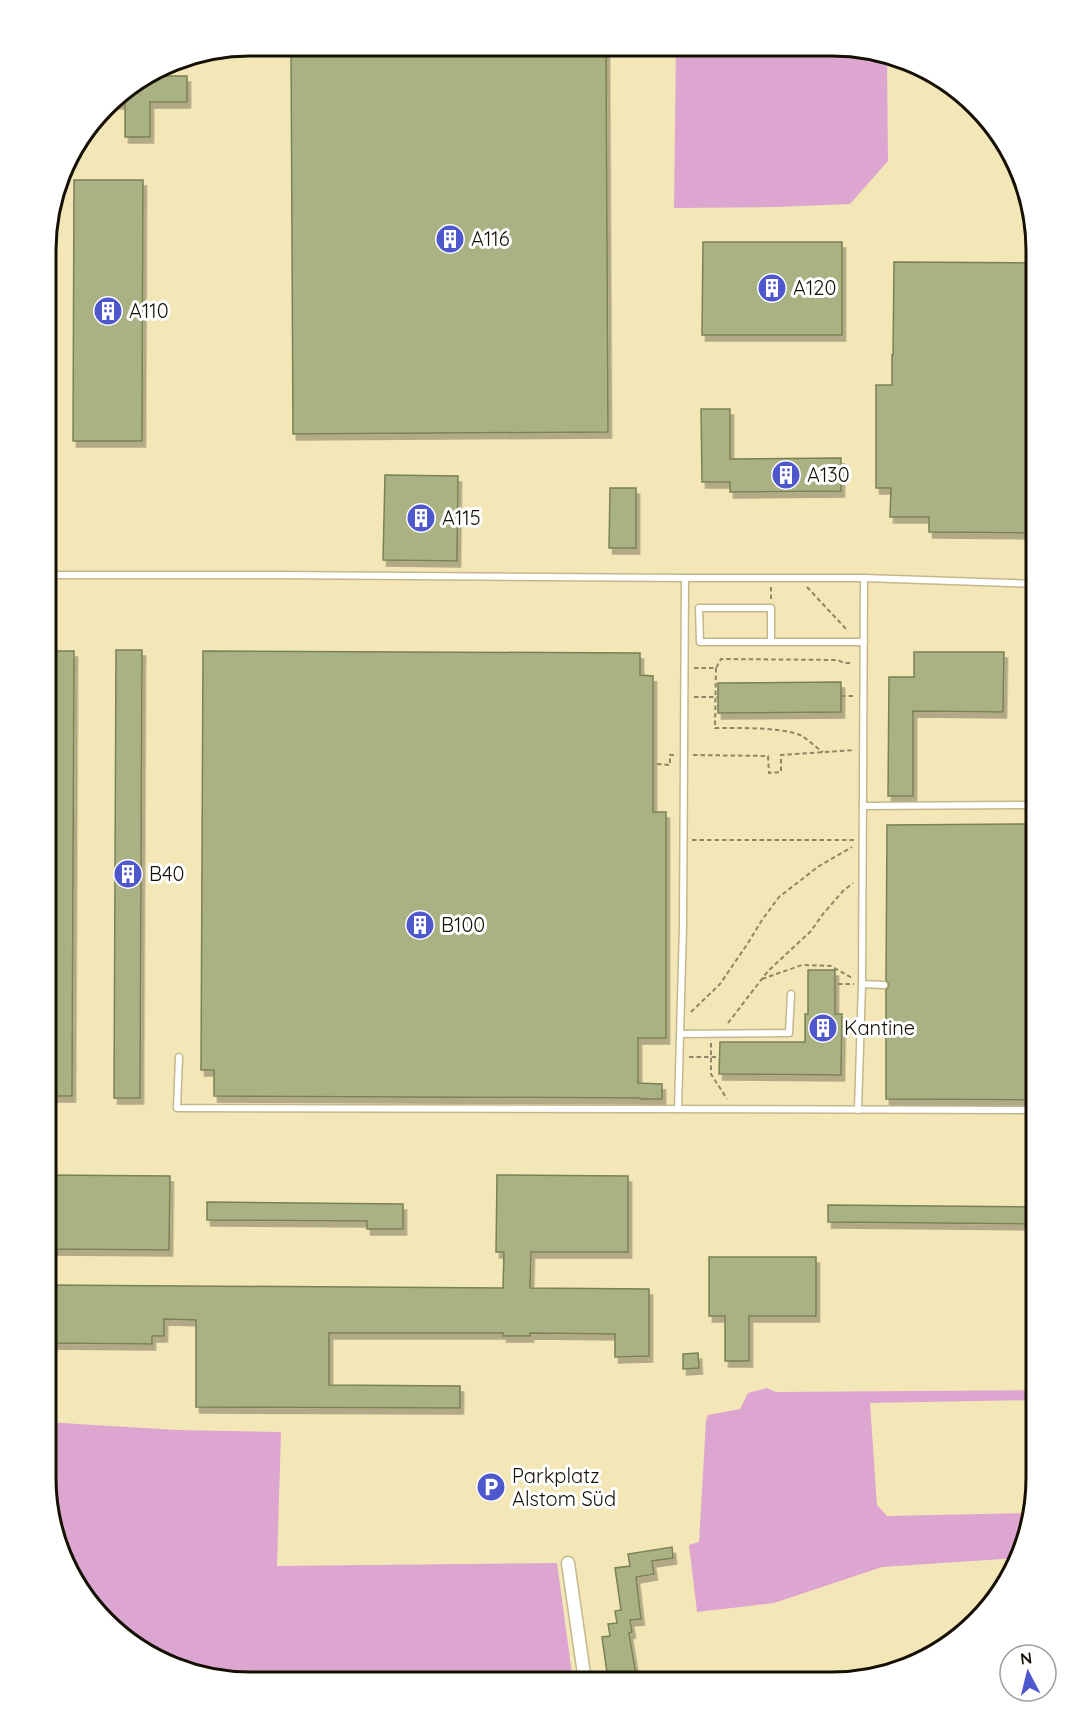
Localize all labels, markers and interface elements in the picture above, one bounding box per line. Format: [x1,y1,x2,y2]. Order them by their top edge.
building icon: A116 [434,223,466,255]
place label: A116 [471,226,510,251]
building icon: A120 [756,272,788,304]
place label: A120 [793,275,836,300]
building icon: A110 [92,295,124,327]
place label: A110 [129,298,169,323]
building icon: A130 [770,459,802,491]
place label: A130 [807,462,850,487]
building icon: A115 [405,502,437,534]
place label: A115 [442,505,481,530]
building icon: B40 [112,858,144,890]
place label: B40 [149,861,184,886]
building icon: B100 [404,909,436,941]
place label: B100 [441,912,485,937]
building icon: Kantine [807,1012,839,1044]
place label: Kantine [844,1015,915,1040]
place label: Parkplatz Alstom Süd [512,1463,616,1511]
parking icon: Parkplatz Alstom Süd [475,1471,507,1503]
north arrow [998,1643,1058,1703]
text: N [1019,1647,1033,1669]

